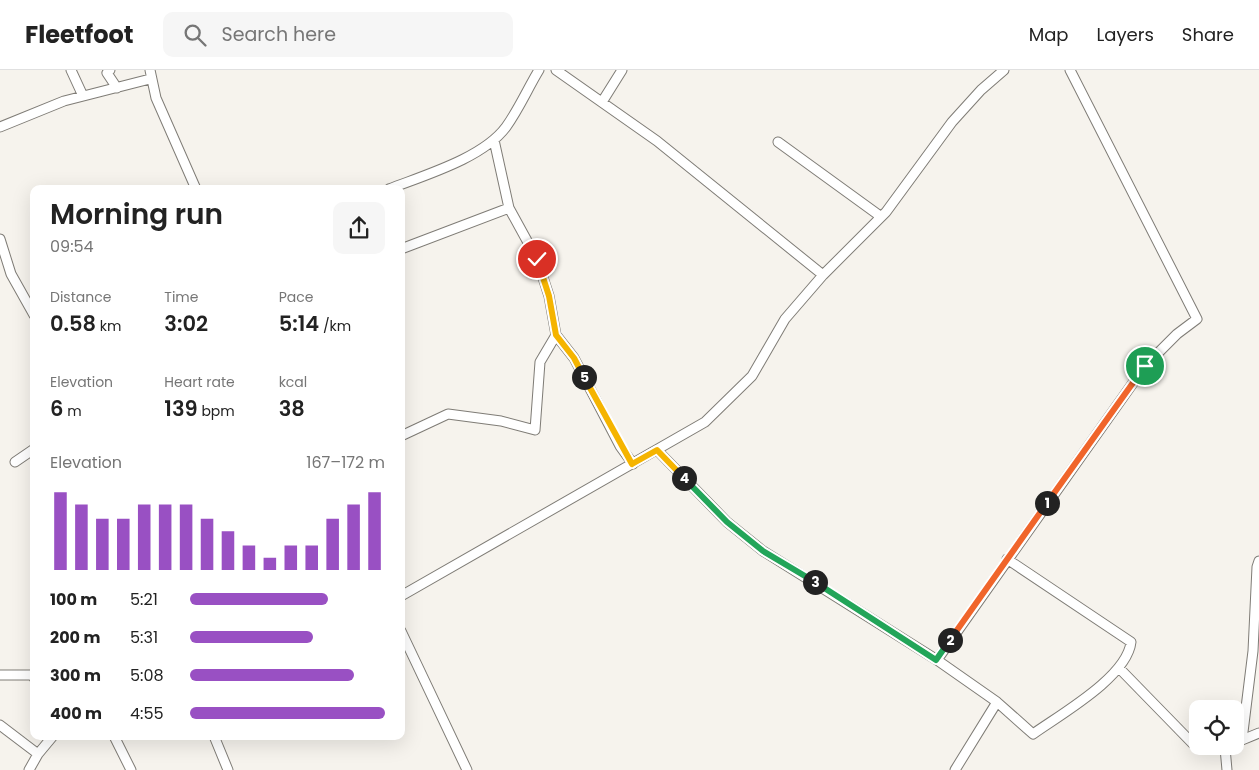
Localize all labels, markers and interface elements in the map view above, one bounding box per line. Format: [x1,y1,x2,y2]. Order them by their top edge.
search box [163,12,513,57]
text: Fleetfoot [25,18,133,51]
icon: search [181,21,209,49]
text: Search here [221,21,336,48]
text: Map [1029,22,1069,47]
text: Layers [1097,22,1154,47]
text: Share [1182,22,1234,47]
text: Morning run [50,195,223,234]
button: share [333,202,385,254]
text: 09:54 [50,235,94,258]
pin [516,238,558,280]
icon: check [523,245,551,273]
text: Distance [50,287,111,307]
text: Time [164,287,198,307]
text: Pace [279,287,313,307]
text: 0.58 [50,309,96,338]
text: 3:02 [164,309,208,338]
text: 5:14 [279,309,319,338]
text: km [96,316,121,336]
text: /km [319,316,351,336]
pin [1124,345,1166,387]
icon: arrive [1131,352,1159,380]
pin: 5 [572,364,596,390]
text: 5 [580,367,589,387]
text: Elevation [50,372,113,392]
text: Heart rate [164,372,235,392]
text: kcal [279,372,307,392]
text: 6 [50,394,63,423]
text: 139 [164,394,198,423]
text: 38 [279,394,305,423]
text: m [63,401,82,421]
text: bpm [198,401,235,421]
text: Elevation [50,451,122,474]
text: 167–172 m [306,451,385,474]
pin: 4 [672,466,696,490]
text: 4 [680,468,689,488]
pin: 1 [1034,490,1060,516]
text: 1 [1045,493,1050,513]
pin: 3 [802,570,828,594]
text: 3 [811,572,820,592]
text: 100 m [50,588,97,611]
text: 5:21 [130,588,158,611]
text: 200 m [50,626,100,649]
text: 5:31 [130,626,158,649]
pin: 2 [938,628,962,652]
text: 2 [947,630,955,650]
text: 300 m [50,664,101,687]
text: 5:08 [130,664,164,687]
map controls [1189,700,1244,755]
button: locate [1189,700,1244,755]
text: 400 m [50,702,102,725]
text: 4:55 [130,702,164,725]

